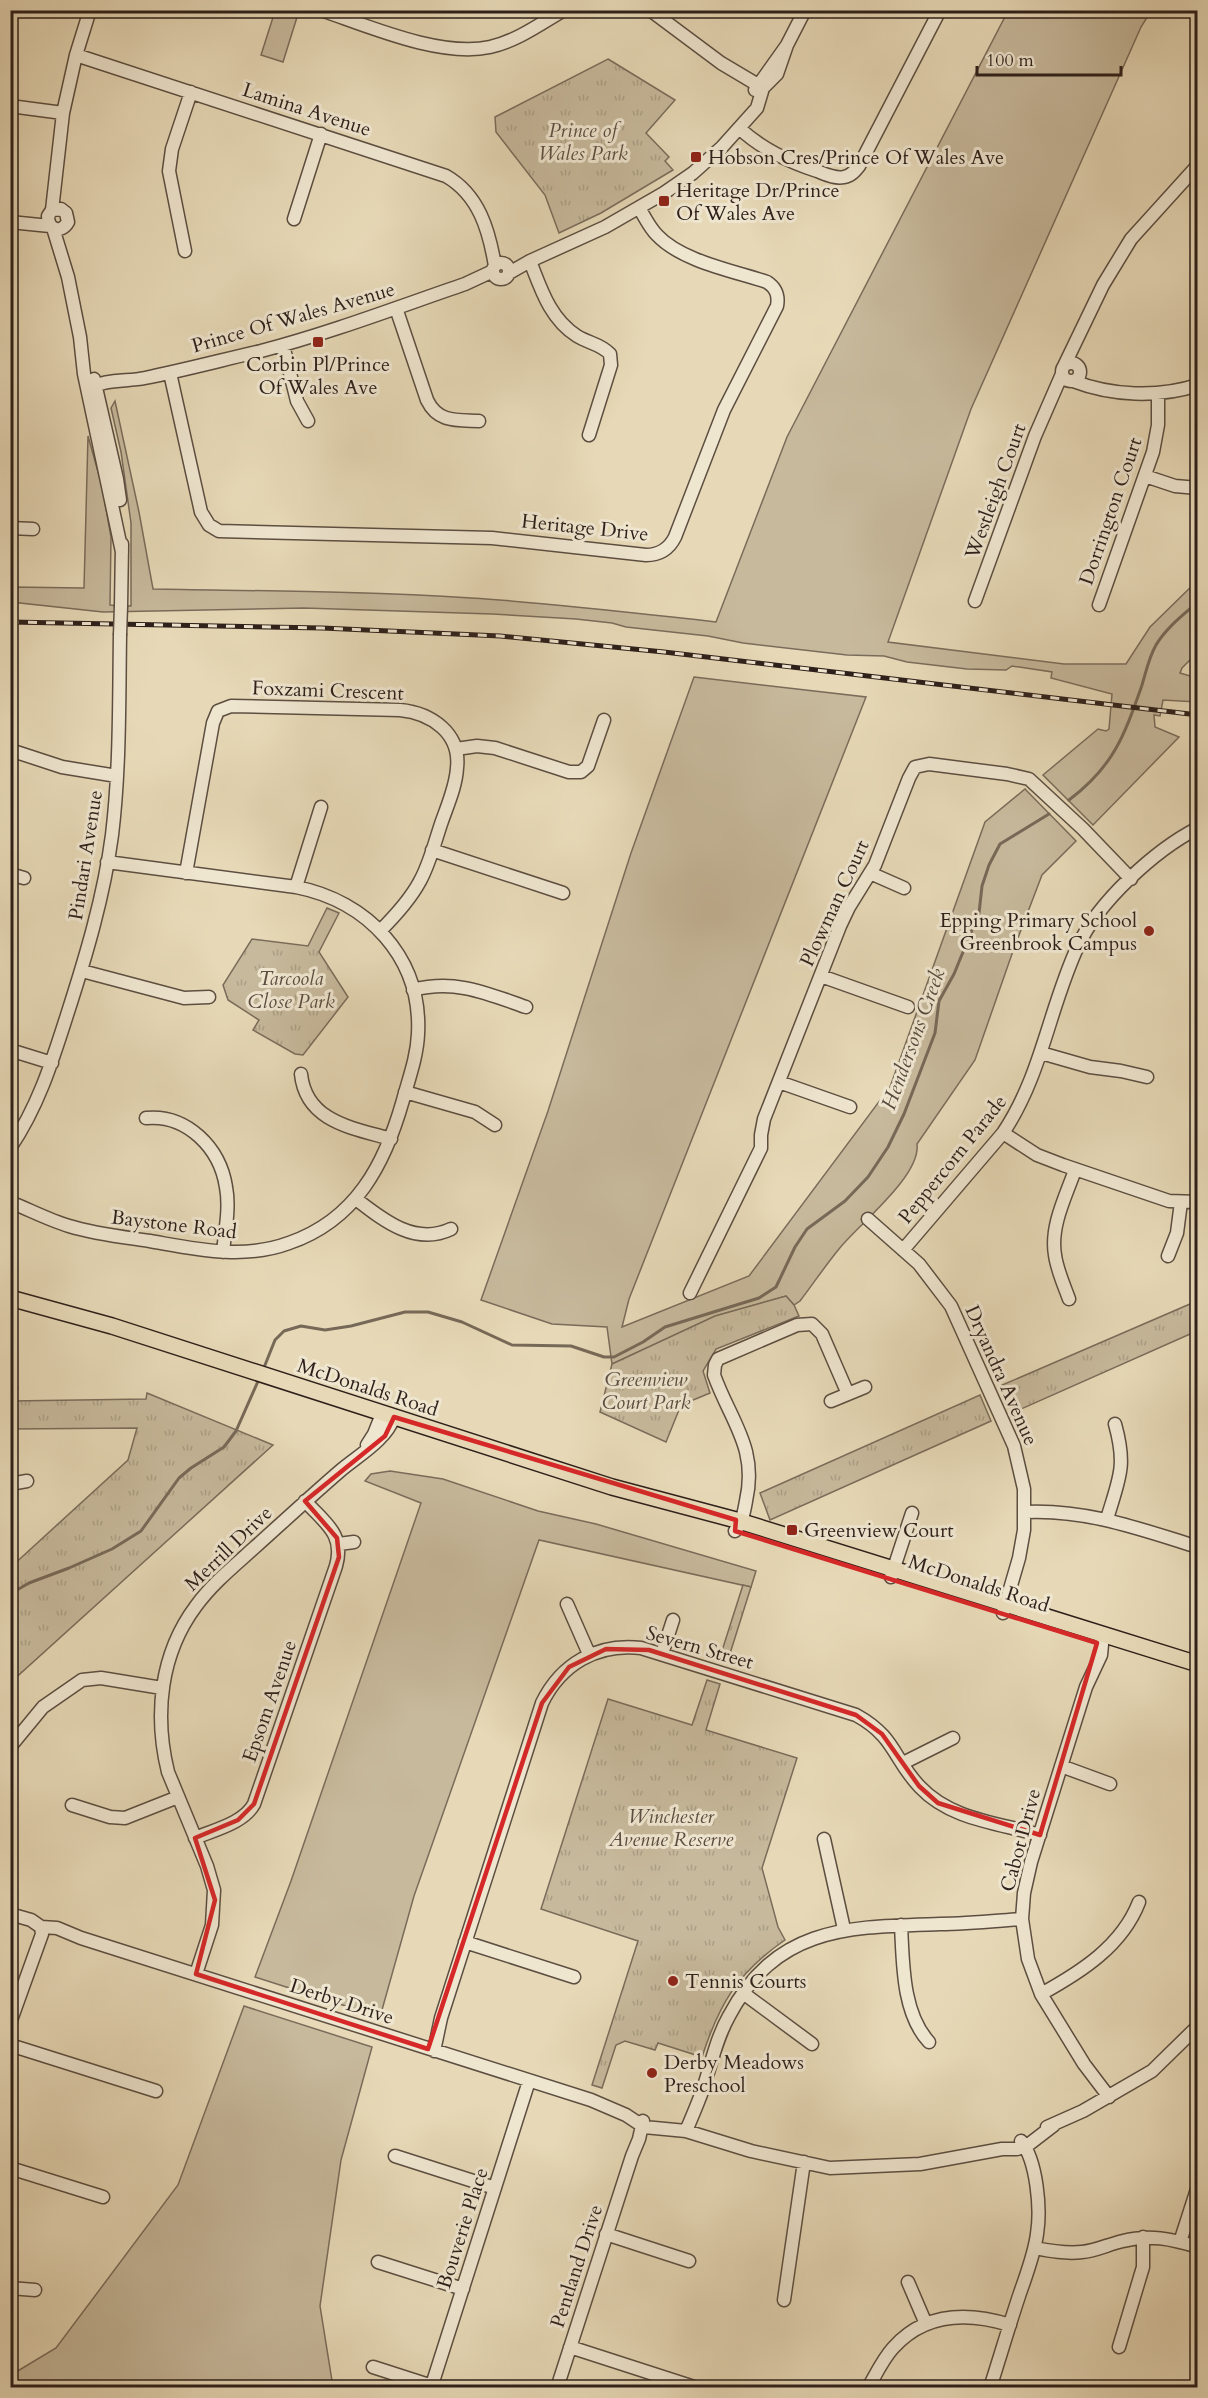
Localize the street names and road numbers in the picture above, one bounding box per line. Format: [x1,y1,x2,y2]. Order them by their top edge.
street label: Lamina Avenue [239,76,375,143]
street label: Prince Of Wales Avenue [188,276,398,359]
street label: Westleigh Court [958,419,1033,564]
street label: Dorrington Court [1073,433,1149,589]
street label: Heritage Drive [520,507,650,548]
street label: Foxzami Crescent [252,674,405,707]
street label: Pindari Avenue [62,788,109,922]
street label: Plowman Court [793,835,876,971]
street label: Peppercorn Parade [892,1089,1013,1229]
street label: Baystone Road [110,1203,239,1246]
street label: Dryandra Avenue [959,1301,1045,1450]
street label: McDonalds Road [294,1352,442,1423]
street label: Merrill Drive [179,1500,278,1597]
street label: McDonalds Road [905,1548,1053,1619]
street label: Severn Street [643,1619,757,1676]
street label: Epsom Avenue [236,1636,303,1766]
street label: Cabot Drive [994,1786,1047,1895]
street label: Derby Drive [286,1972,397,2031]
street label: Bouverie Place [430,2164,495,2292]
street label: Pentland Drive [544,2201,609,2331]

